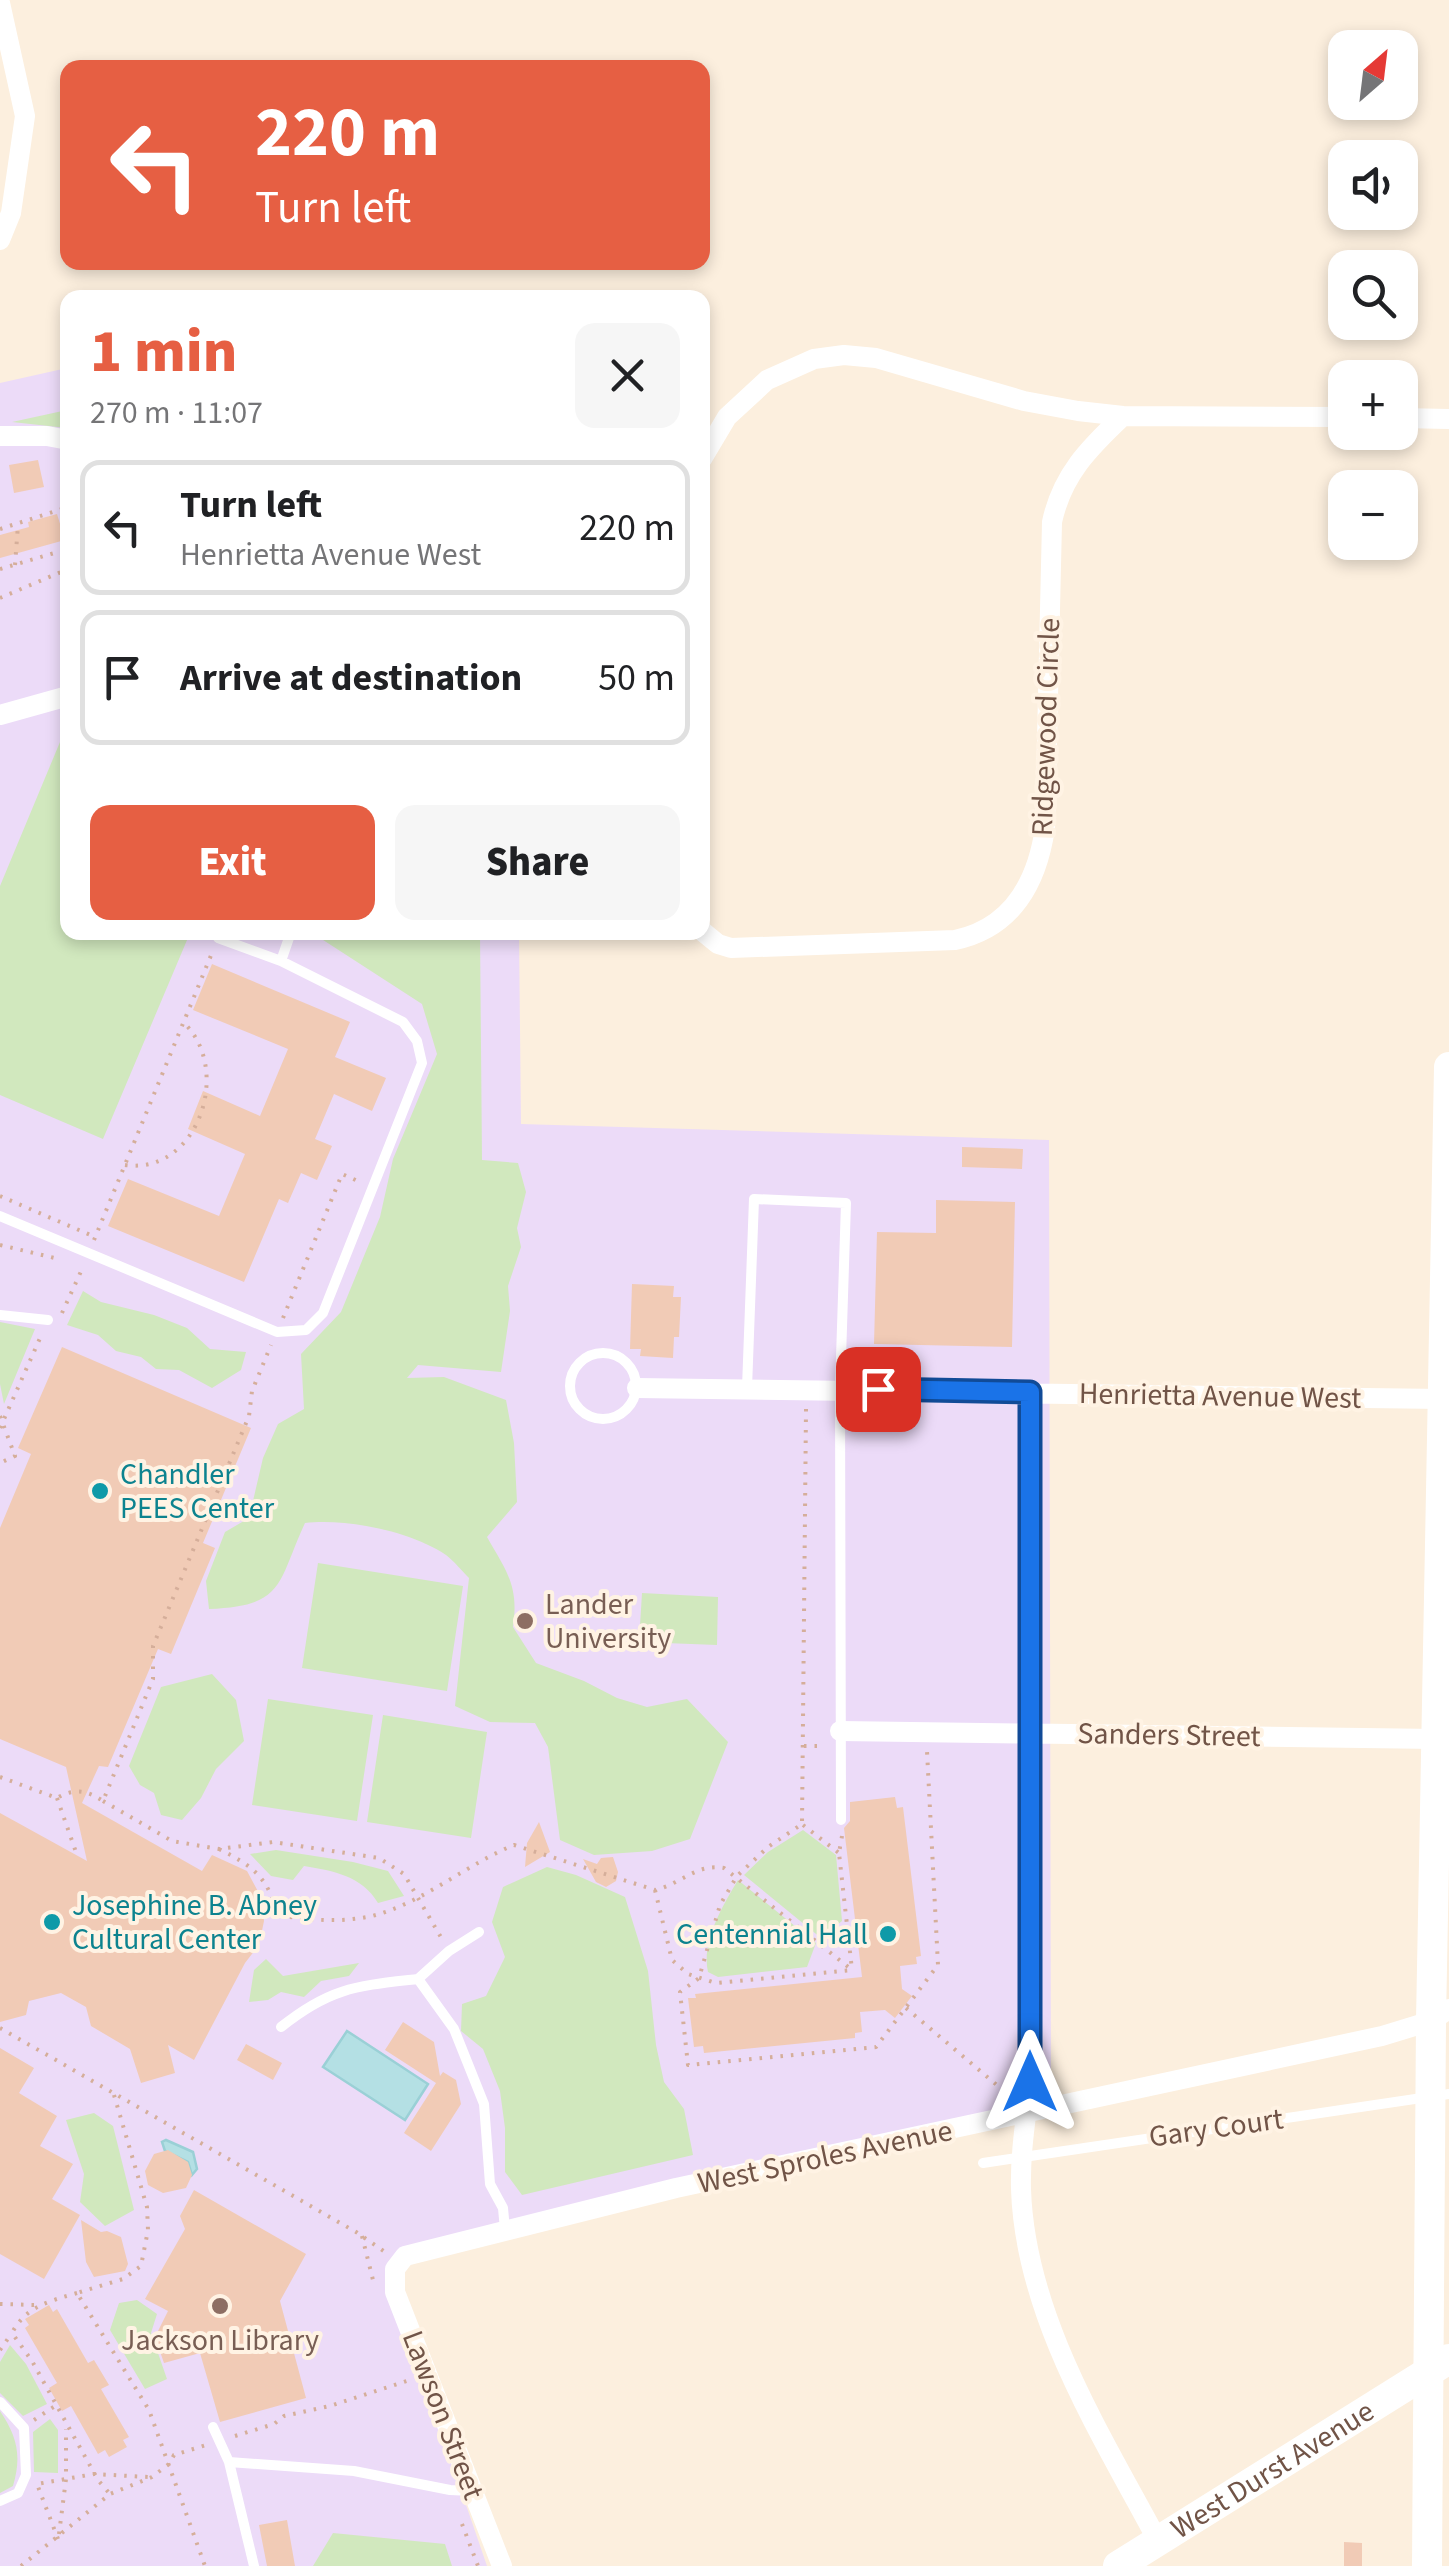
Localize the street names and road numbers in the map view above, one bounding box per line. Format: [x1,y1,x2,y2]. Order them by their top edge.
street label: Ridgewood Circle [1021,617,1071,837]
street label: Henrietta Avenue West [1078,1372,1362,1420]
street label: Sanders Street [1077,1712,1261,1758]
street label: Gary Court [1146,2097,1286,2159]
street label: West Sproles Avenue [694,2109,956,2205]
street label: Lawson Street [391,2324,495,2506]
street label: West Durst Avenue [1162,2390,1382,2549]

